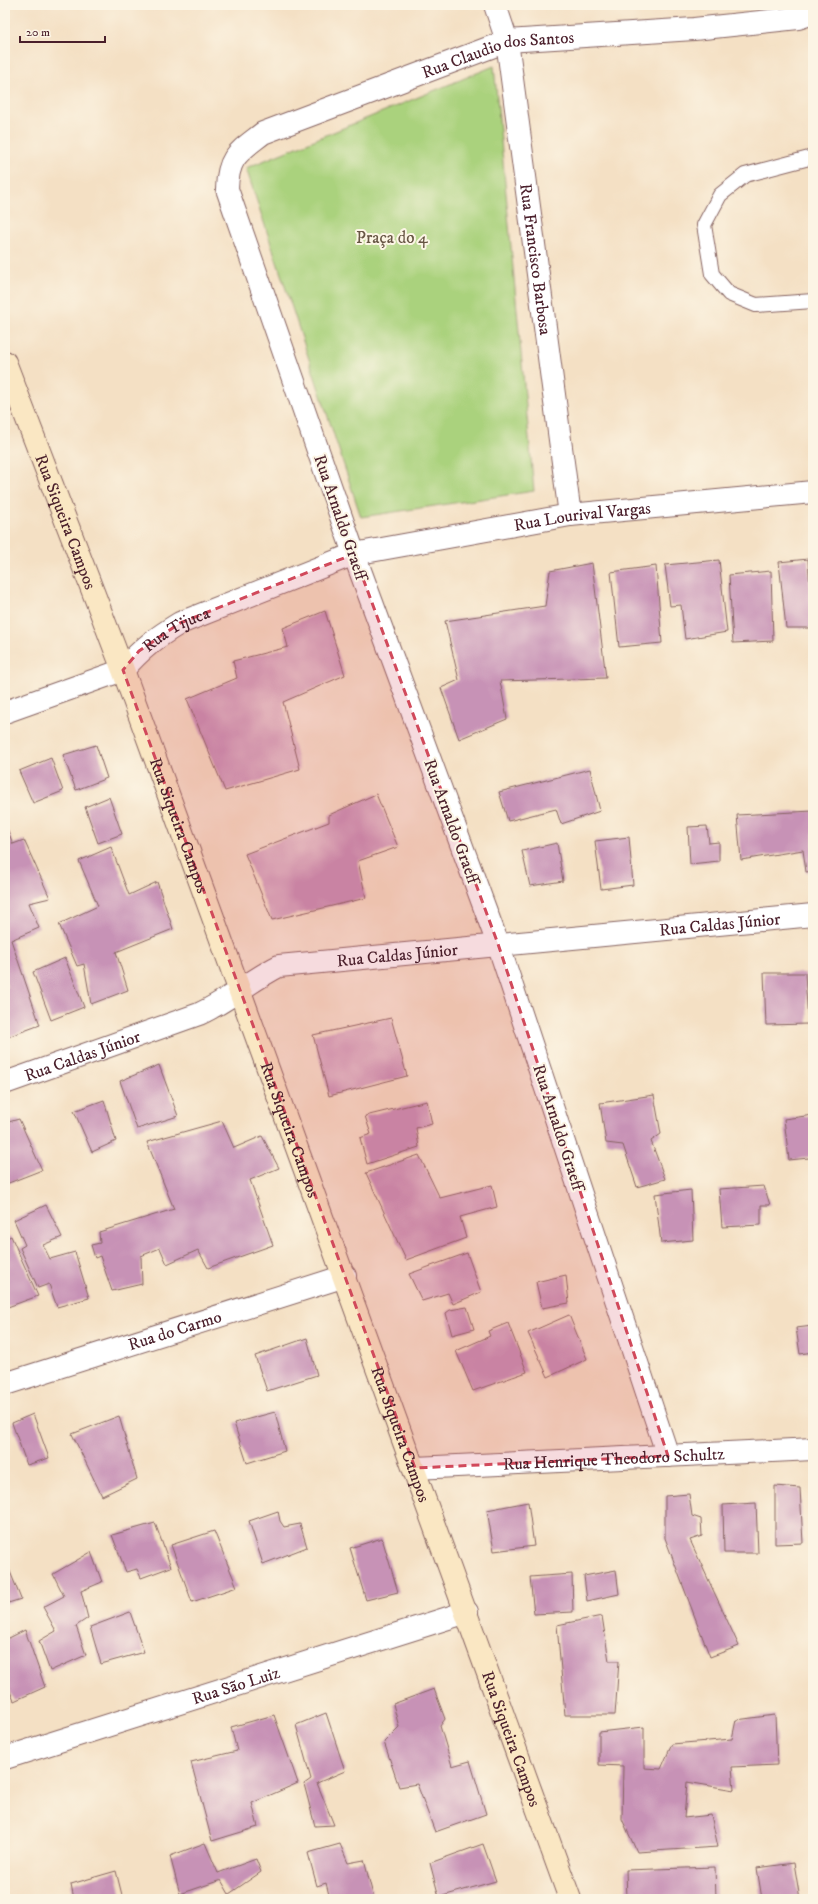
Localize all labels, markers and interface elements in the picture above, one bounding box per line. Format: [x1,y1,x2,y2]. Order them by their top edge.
scale bar [20,18,105,44]
text: 20 m [26,25,50,40]
street label: Rua Claudio dos Santos [419,27,575,84]
street label: Rua Francisco Barbosa [514,182,556,337]
park label: Praça do 4 [356,227,429,249]
street label: Rua Siqueira Campos [29,451,101,593]
street label: Rua Arnaldo Graeff [308,452,373,586]
street label: Rua Lourival Vargas [512,497,652,537]
street label: Rua Tijuca [138,602,214,657]
street label: Rua Siqueira Campos [144,755,213,897]
street label: Rua Arnaldo Graeff [418,756,485,890]
street label: Rua Caldas Júnior [658,908,782,942]
street label: Rua Caldas Júnior [336,939,460,972]
street label: Rua Caldas Júnior [22,1025,144,1087]
street label: Rua Siqueira Campos [255,1059,324,1201]
street label: Rua Arnaldo Graeff [527,1062,590,1196]
street label: Rua do Carmo [126,1306,224,1356]
street label: Rua Siqueira Campos [365,1364,435,1506]
street label: Rua Henrique Theodoro Schultz [503,1443,726,1476]
street label: Rua São Luiz [189,1662,283,1710]
street label: Rua Siqueira Campos [476,1668,546,1810]

